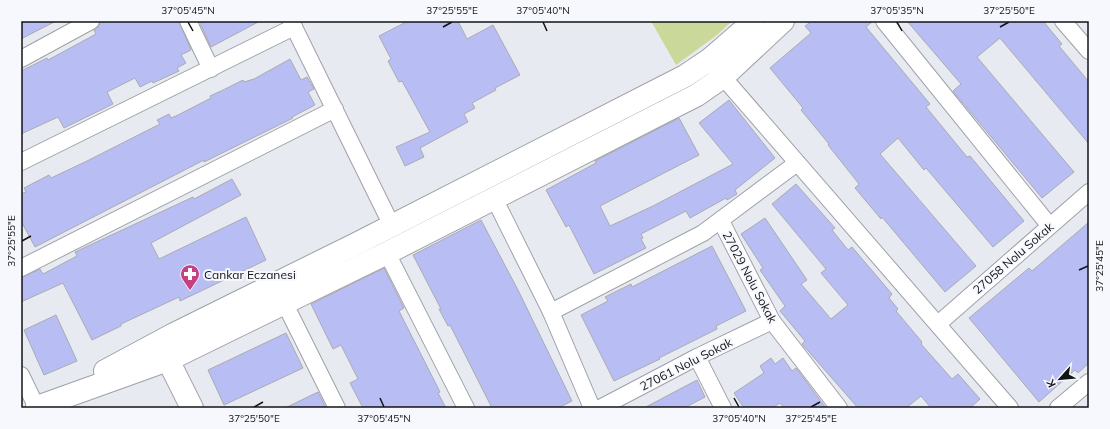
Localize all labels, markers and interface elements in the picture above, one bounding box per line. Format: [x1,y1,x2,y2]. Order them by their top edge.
text: 37°05'45"N [161,4,215,17]
text: 37°25'55"E [426,4,478,17]
text: 37°05'40"N [516,4,570,17]
text: 37°05'35"N [870,4,924,17]
text: 37°25'50"E [983,4,1035,17]
text: 37°25'55"E [5,215,18,267]
street label: 27058 Nolu Sokak [970,218,1057,297]
street label: 27029 Nolu Sokak [720,229,781,326]
text: 37°25'45"E [1093,240,1106,292]
pharmacy icon: Cankar Eczanesi [179,263,201,291]
place label: Cankar Eczanesi [204,267,296,282]
street label: 27061 Nolu Sokak [637,334,735,394]
north arrow [1040,359,1080,399]
text: K [1043,376,1059,390]
text: 37°25'50"E [228,412,280,425]
text: 37°05'45"N [357,412,411,425]
text: 37°05'40"N [712,412,766,425]
text: 37°25'45"E [785,412,837,425]

